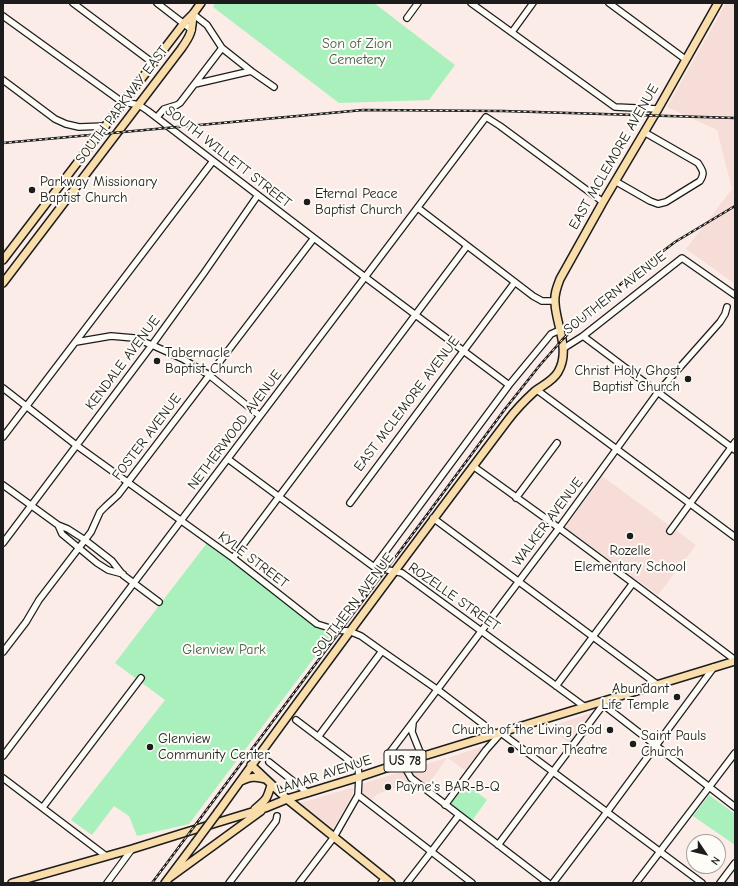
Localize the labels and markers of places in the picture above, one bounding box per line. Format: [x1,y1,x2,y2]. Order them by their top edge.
place label: Parkway Missionary Baptist Church [40,174,157,206]
marker: Parkway Missionary Baptist Church [27,185,37,195]
place label: Eternal Peace Baptist Church [315,186,403,218]
marker: Eternal Peace Baptist Church [302,197,312,207]
place label: Tabernacle Baptist Church [165,345,253,378]
marker: Tabernacle Baptist Church [152,356,162,366]
place label: Christ Holy Ghost Baptist Church [574,363,680,396]
marker: Christ Holy Ghost Baptist Church [683,374,693,384]
marker: Rozelle Elementary School [625,531,635,541]
place label: Rozelle Elementary School [574,543,686,576]
place label: Abundant Life Temple [601,681,669,714]
marker: Abundant Life Temple [672,692,682,702]
place label: Church of the Living God [452,722,602,738]
marker: Church of the Living God [605,725,615,735]
place label: Saint Pauls Church [641,728,706,760]
place label: Glenview Community Center [158,731,270,764]
marker: Saint Pauls Church [628,739,638,749]
marker: Glenview Community Center [145,742,155,752]
place label: Lamar Theatre [519,742,607,758]
marker: Lamar Theatre [506,745,516,755]
place label: Payne's BAR-B-Q [396,779,500,795]
marker: Payne's BAR-B-Q [383,782,393,792]

